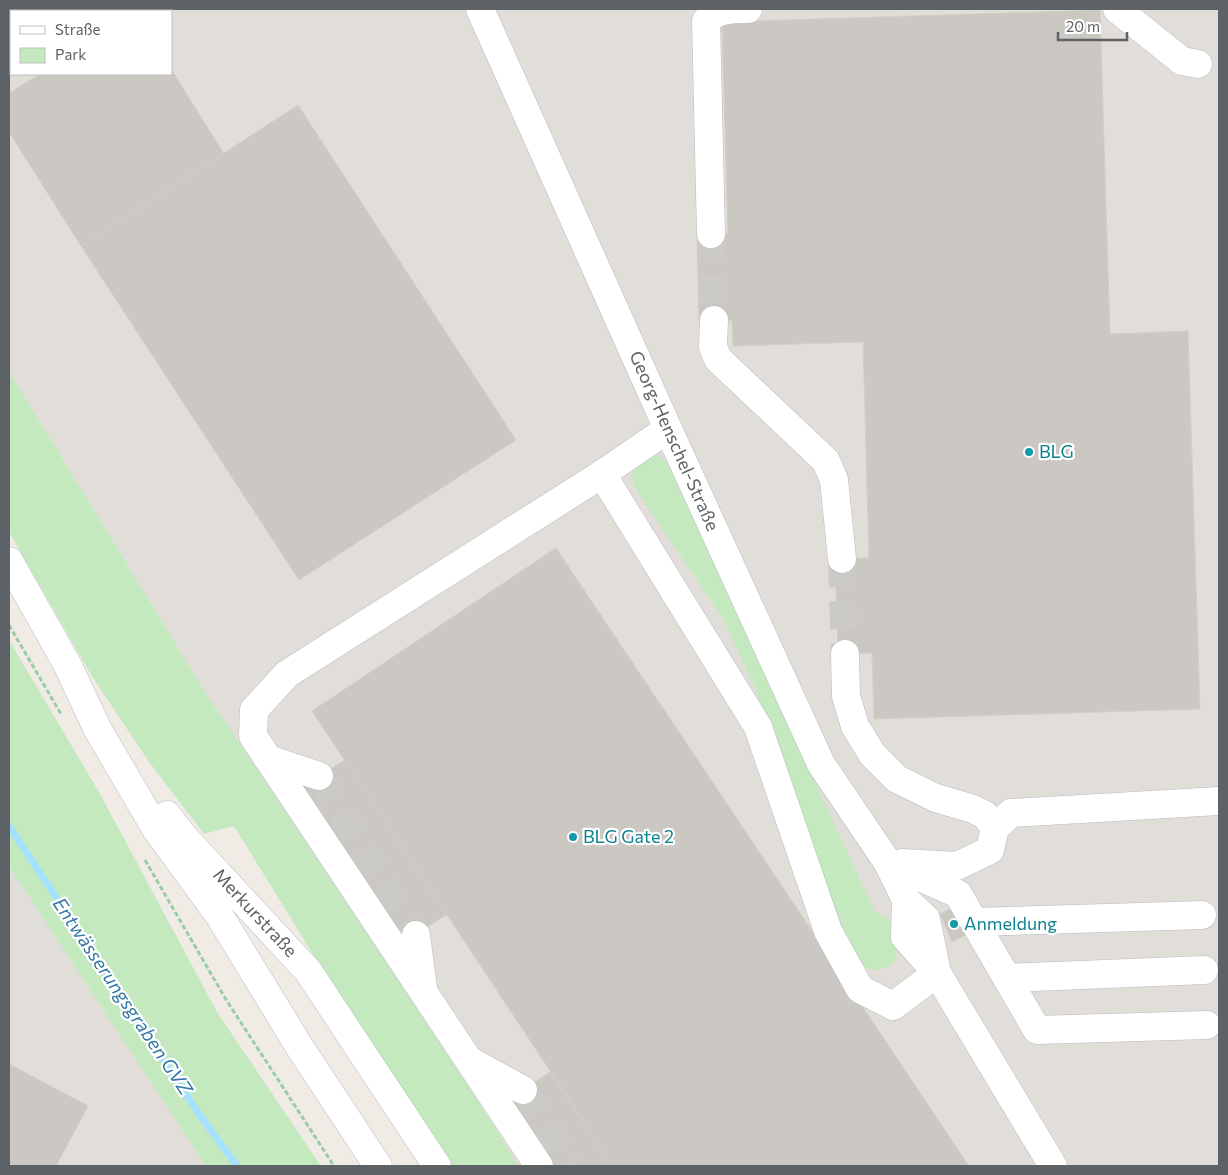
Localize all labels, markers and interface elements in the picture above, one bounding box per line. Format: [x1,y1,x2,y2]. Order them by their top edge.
legend [10,10,172,75]
scale bar [1058,10,1127,42]
text: 20 m [1066,17,1100,35]
text: Straße [55,20,101,38]
text: Park [55,45,86,63]
street label: Georg-Henschel-Straße [625,347,725,534]
place label: BLG [1039,440,1074,462]
marker: BLG [1023,446,1035,458]
place label: BLG Gate 2 [583,825,674,847]
marker: BLG Gate 2 [567,831,579,843]
street label: Merkurstraße [209,864,302,961]
water label: Entwässerungsgraben GVZ [49,893,199,1100]
place label: Anmeldung [964,912,1057,934]
marker: Anmeldung [948,918,960,930]

